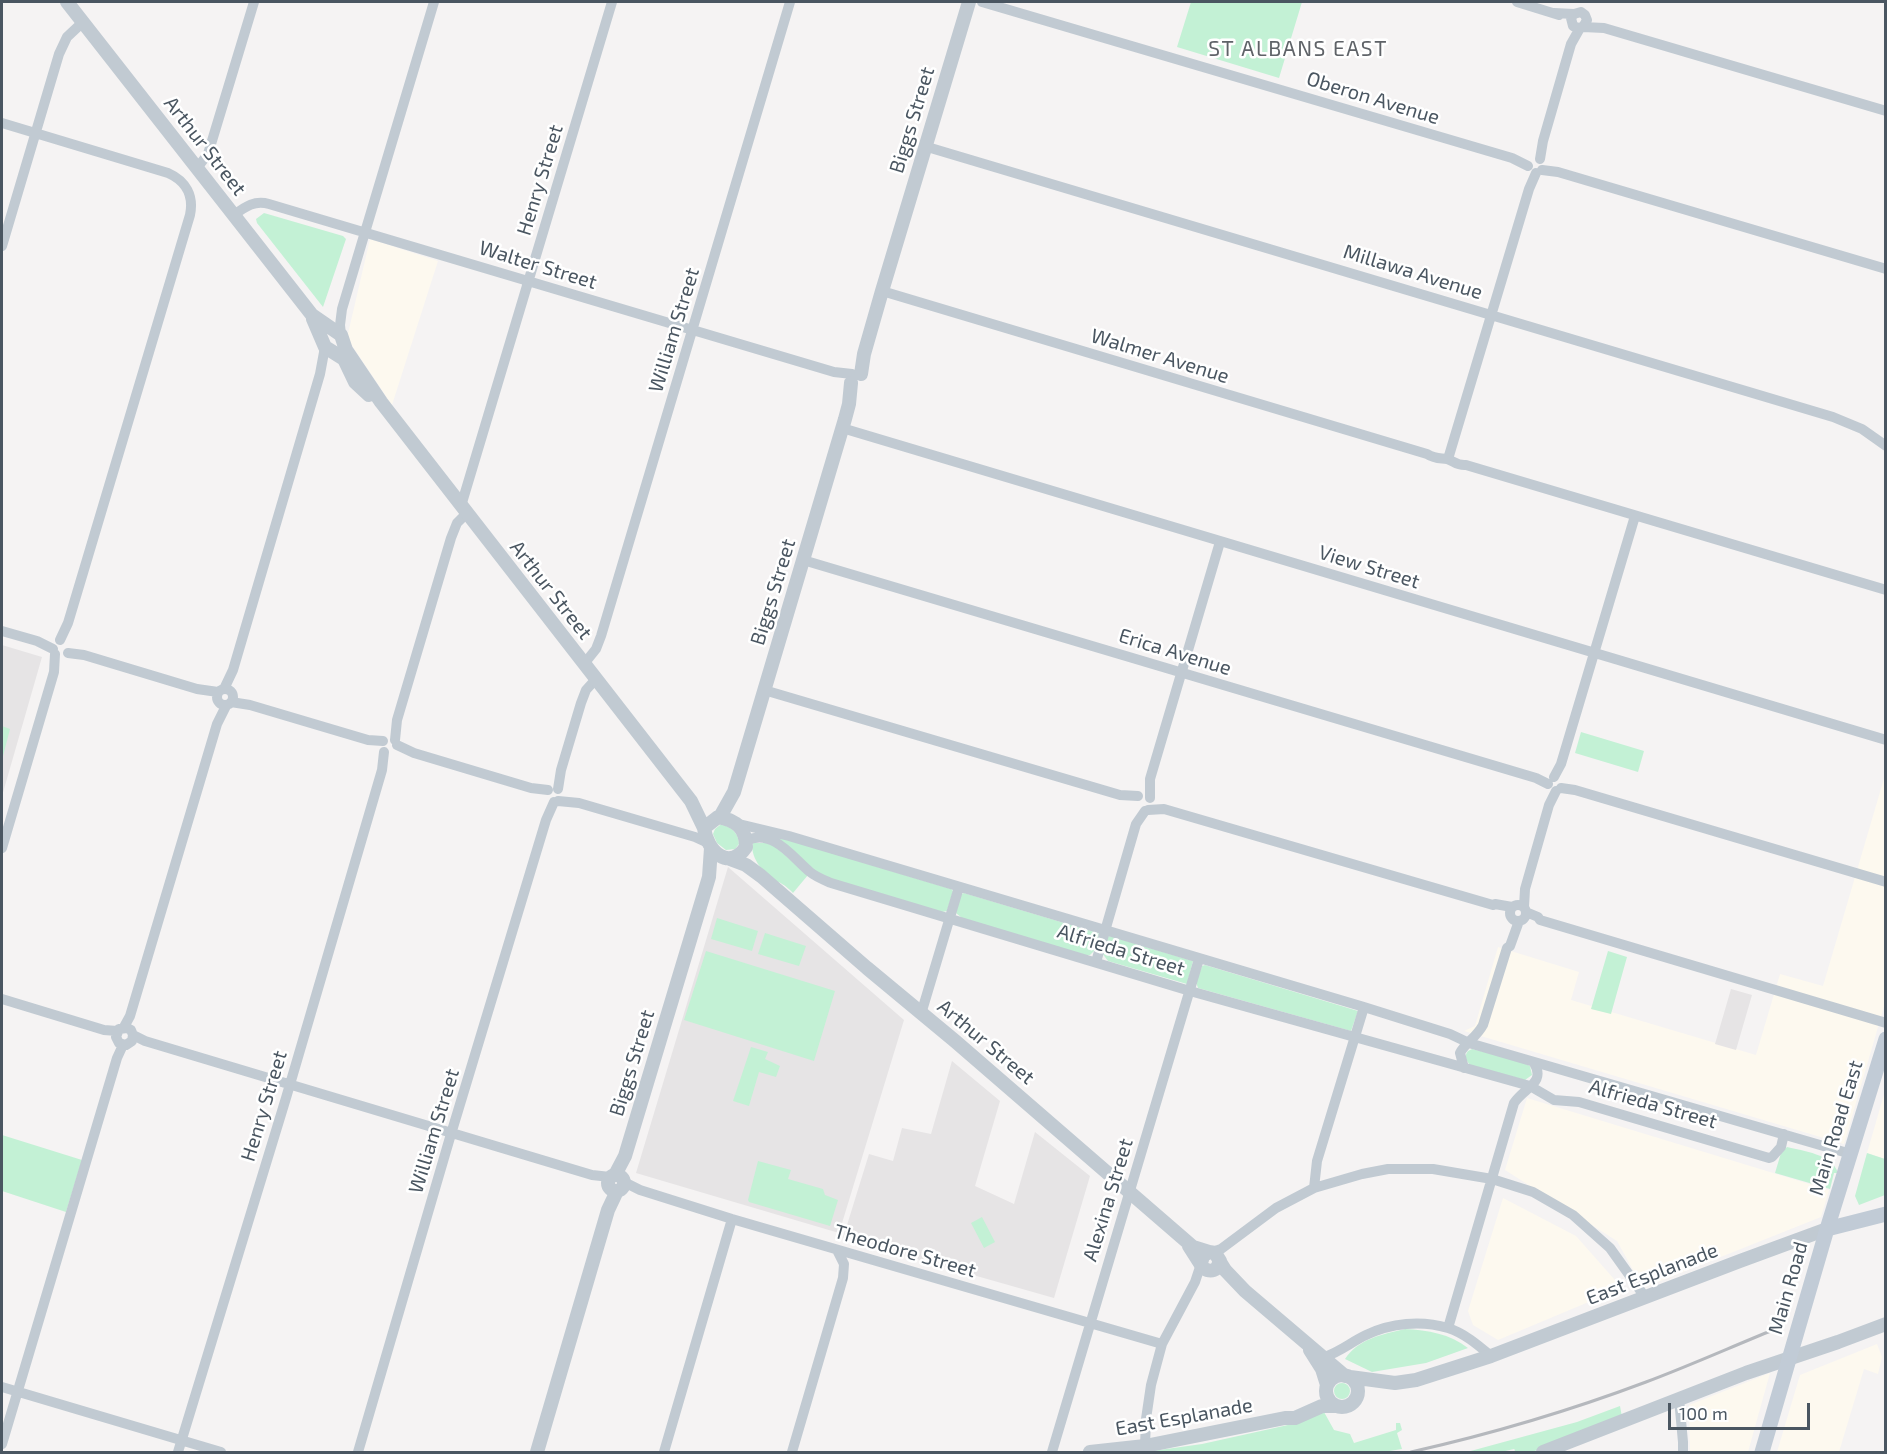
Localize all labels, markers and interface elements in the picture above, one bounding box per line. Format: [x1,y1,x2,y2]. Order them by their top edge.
district label: ST ALBANS EAST [1208,36,1388,62]
street label: Biggs Street [884,64,940,176]
street label: Oberon Avenue [1304,66,1442,130]
street label: Arthur Street [159,92,251,200]
street label: Henry Street [512,122,568,238]
street label: Walter Street [476,236,600,294]
street label: Millawa Avenue [1341,239,1485,305]
street label: William Street [644,265,704,395]
street label: Walmer Avenue [1088,324,1232,388]
street label: Arthur Street [505,536,597,644]
street label: Biggs Street [745,536,801,648]
street label: View Street [1316,540,1422,594]
street label: Erica Avenue [1116,624,1234,680]
street label: Alfrieda Street [1054,919,1188,981]
street label: Arthur Street [933,995,1039,1089]
street label: Biggs Street [604,1007,660,1119]
street label: Henry Street [236,1048,292,1164]
street label: Main Road East [1804,1058,1868,1198]
street label: William Street [404,1066,464,1196]
street label: Alfrieda Street [1586,1074,1720,1134]
street label: Alexina Street [1078,1136,1138,1264]
street label: Theodore Street [831,1219,979,1283]
street label: East Esplanade [1583,1238,1721,1310]
street label: Main Road [1763,1239,1813,1337]
scale bar [1671,1391,1814,1429]
street label: East Esplanade [1113,1393,1255,1441]
text: 100 m [1679,1402,1728,1424]

